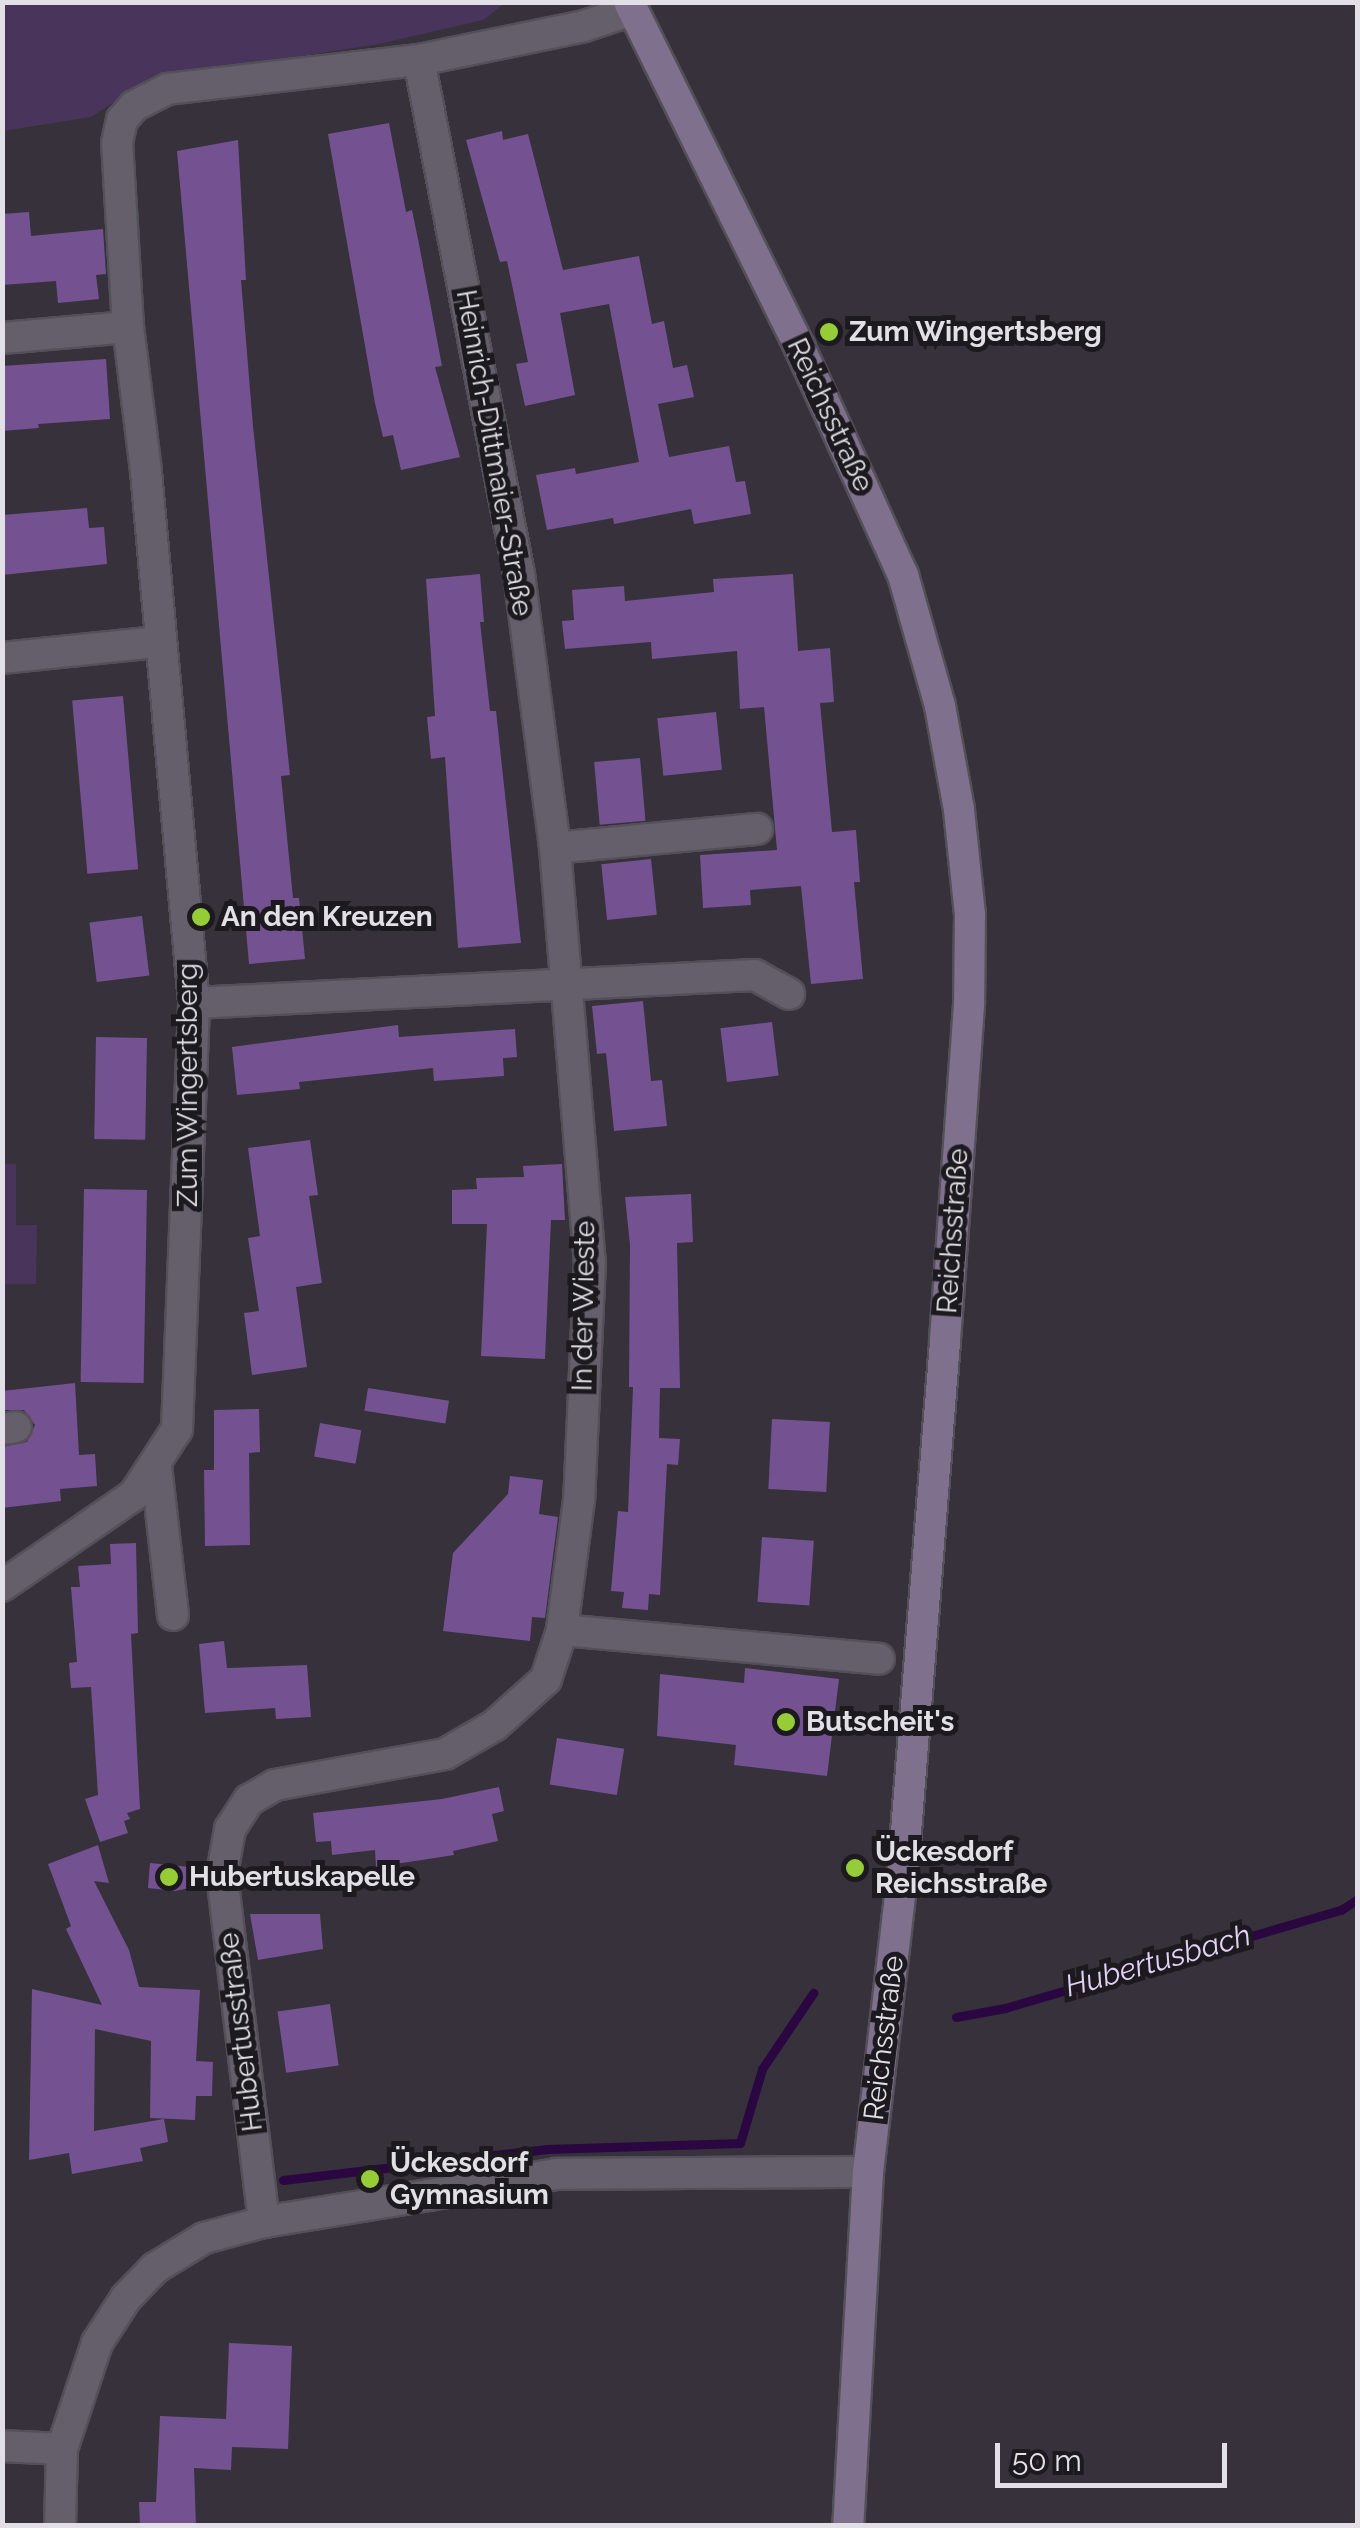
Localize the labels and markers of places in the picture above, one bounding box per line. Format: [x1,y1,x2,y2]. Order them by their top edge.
place label: Zum Wingertsberg [849,315,1103,349]
marker: Zum Wingertsberg [818,321,840,343]
place label: An den Kreuzen [221,900,433,934]
marker: An den Kreuzen [190,906,212,928]
place label: Butscheit's [806,1705,954,1739]
marker: Butscheit's [775,1711,797,1733]
place label: Ückesdorf Reichsstraße [875,1835,1047,1901]
marker: Ückesdorf Reichsstraße [844,1857,866,1879]
place label: Hubertuskapelle [189,1860,415,1894]
marker: Hubertuskapelle [158,1866,180,1888]
place label: Ückesdorf Gymnasium [390,2146,549,2212]
marker: Ückesdorf Gymnasium [359,2168,381,2190]

